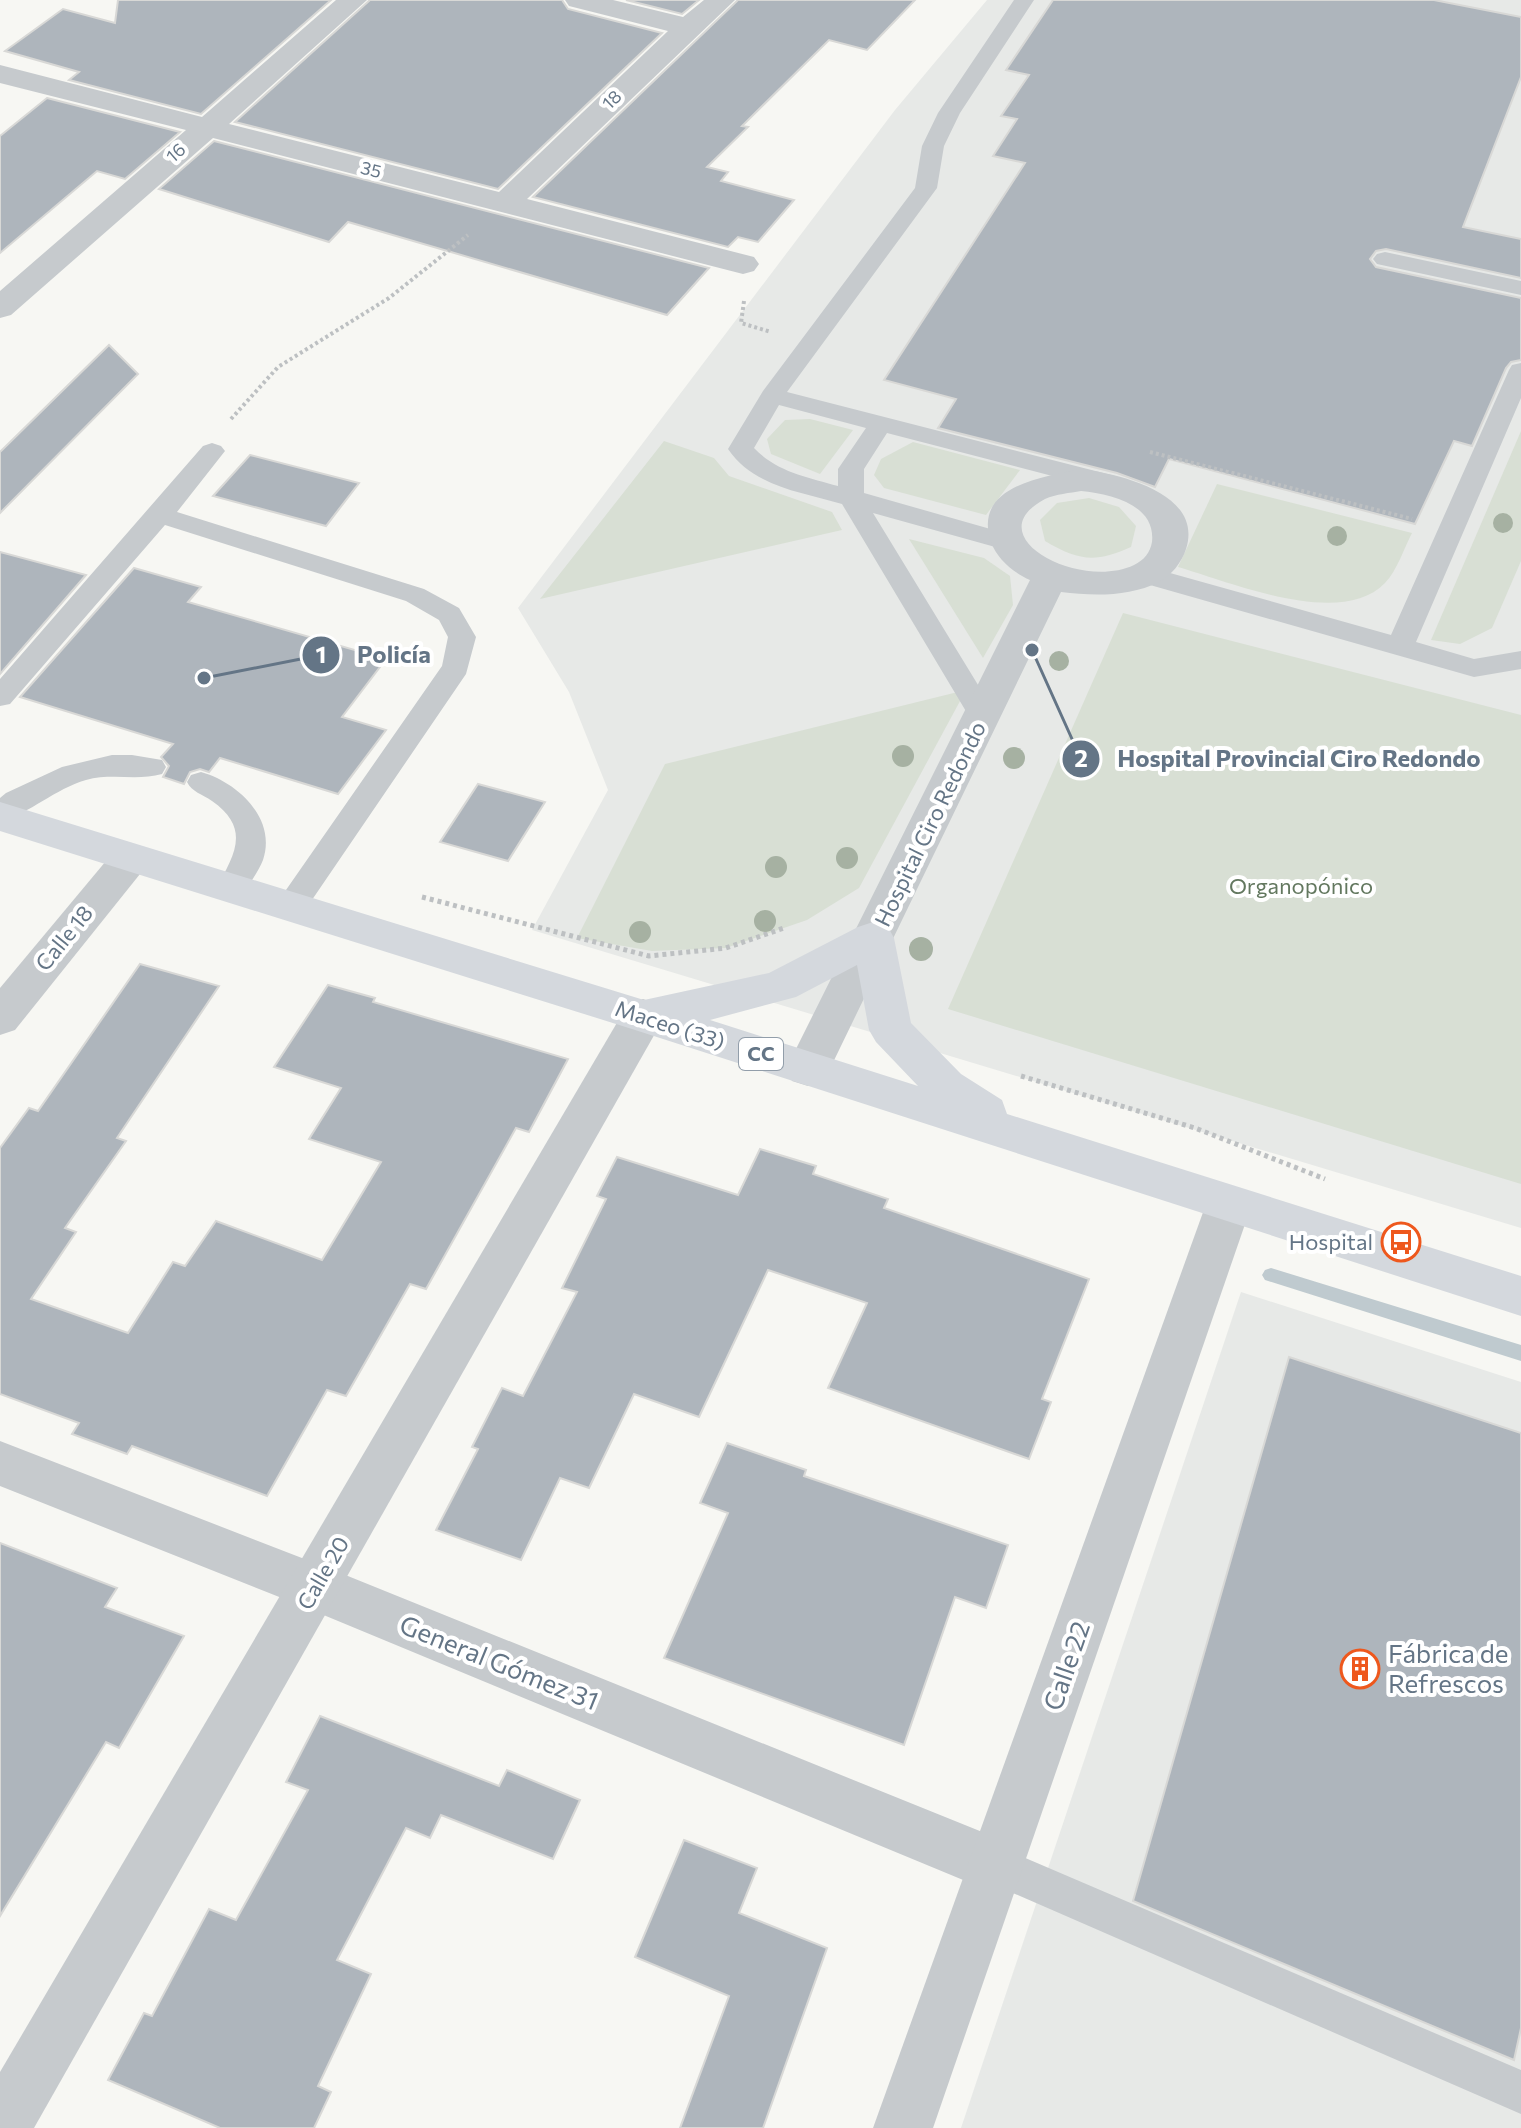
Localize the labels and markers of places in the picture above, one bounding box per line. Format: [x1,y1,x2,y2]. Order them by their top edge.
callout: Policía [301,631,447,679]
callout: Hospital Provincial Ciro Redondo [1061,735,1496,783]
bus stop icon: Hospital [1380,1221,1422,1263]
place label: Hospital [1289,1228,1373,1255]
place label: Fábrica de Refrescos [1388,1637,1508,1698]
building icon: Fábrica de Refrescos [1339,1648,1381,1690]

